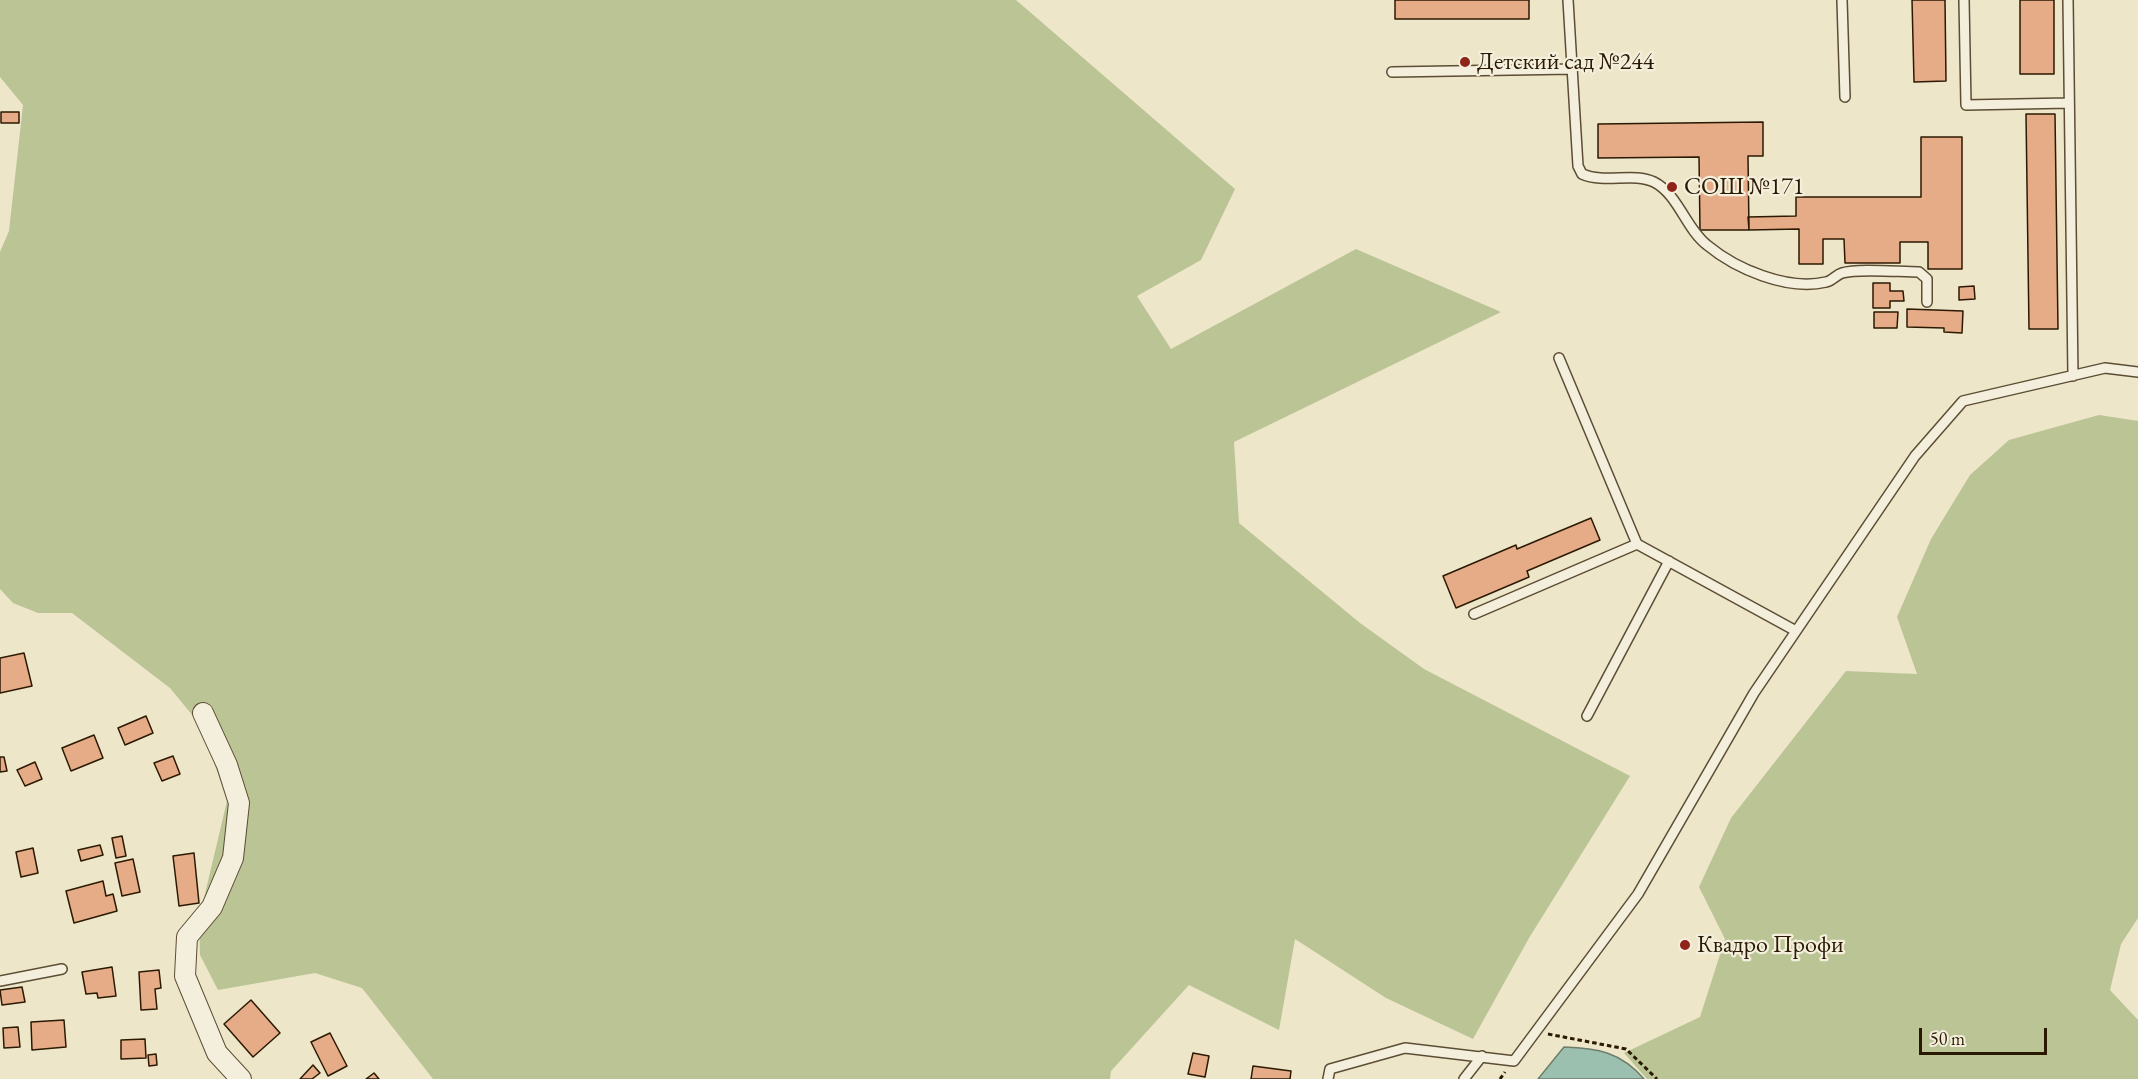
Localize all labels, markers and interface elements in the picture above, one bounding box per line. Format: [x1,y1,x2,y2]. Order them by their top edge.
place label: Детский сад №244 [1477,48,1654,76]
marker: Детский сад №244 [1458,55,1472,69]
place label: СОШ №171 [1684,173,1804,201]
marker: СОШ №171 [1665,180,1679,194]
place label: Квадро Профи [1697,931,1844,959]
marker: Квадро Профи [1678,938,1692,952]
scale bar [1922,1016,2050,1054]
text: 50 m [1930,1027,1965,1050]

